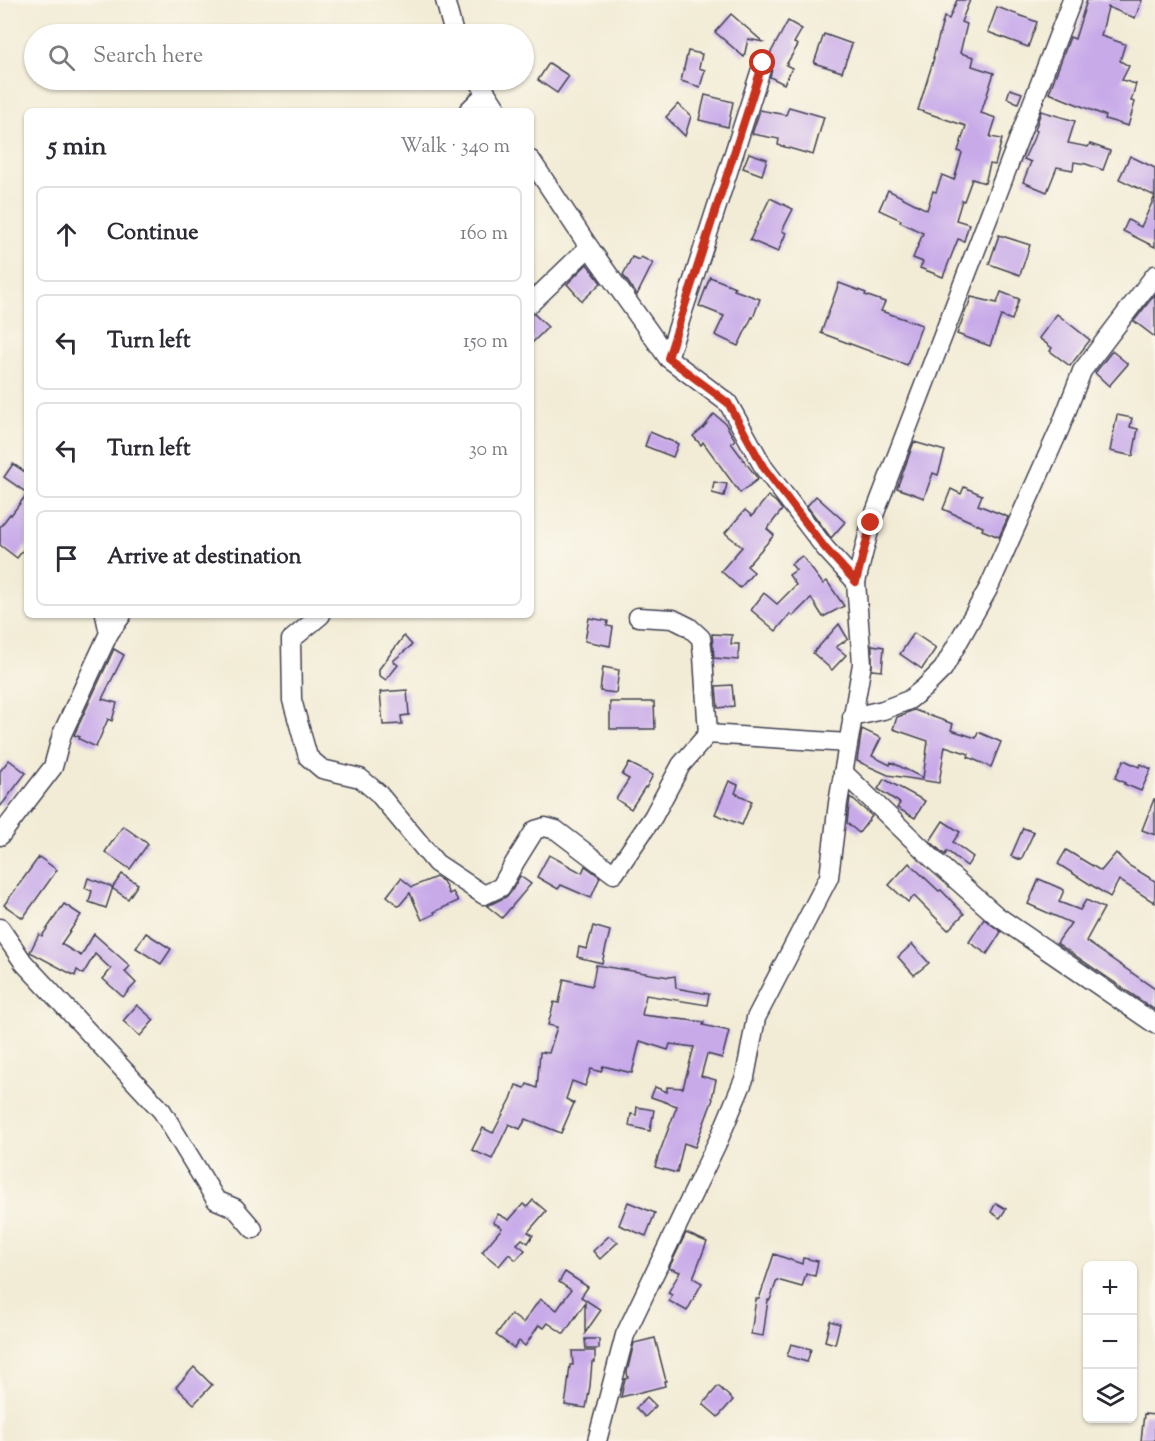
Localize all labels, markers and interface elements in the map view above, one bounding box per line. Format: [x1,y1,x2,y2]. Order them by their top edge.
search box [24,24,534,90]
icon: search [45,41,78,74]
text: Search here [93,41,203,73]
route start [749,49,775,75]
text: 5 min [48,129,107,166]
text: Walk · 340 m [400,133,510,162]
icon: ahead [50,218,83,251]
text: Continue [107,218,198,250]
text: 160 m [460,220,508,249]
icon: left [50,326,83,359]
text: Turn left [107,326,190,358]
text: 150 m [463,328,508,357]
icon: left [50,434,83,467]
text: Turn left [107,434,190,466]
text: 30 m [469,436,508,465]
route end [857,509,883,535]
icon: arrive [50,542,83,575]
text: Arrive at destination [107,542,302,574]
map controls [1083,1261,1137,1423]
button: + [1083,1261,1137,1315]
button: − [1083,1315,1137,1369]
button: layers [1083,1369,1137,1423]

